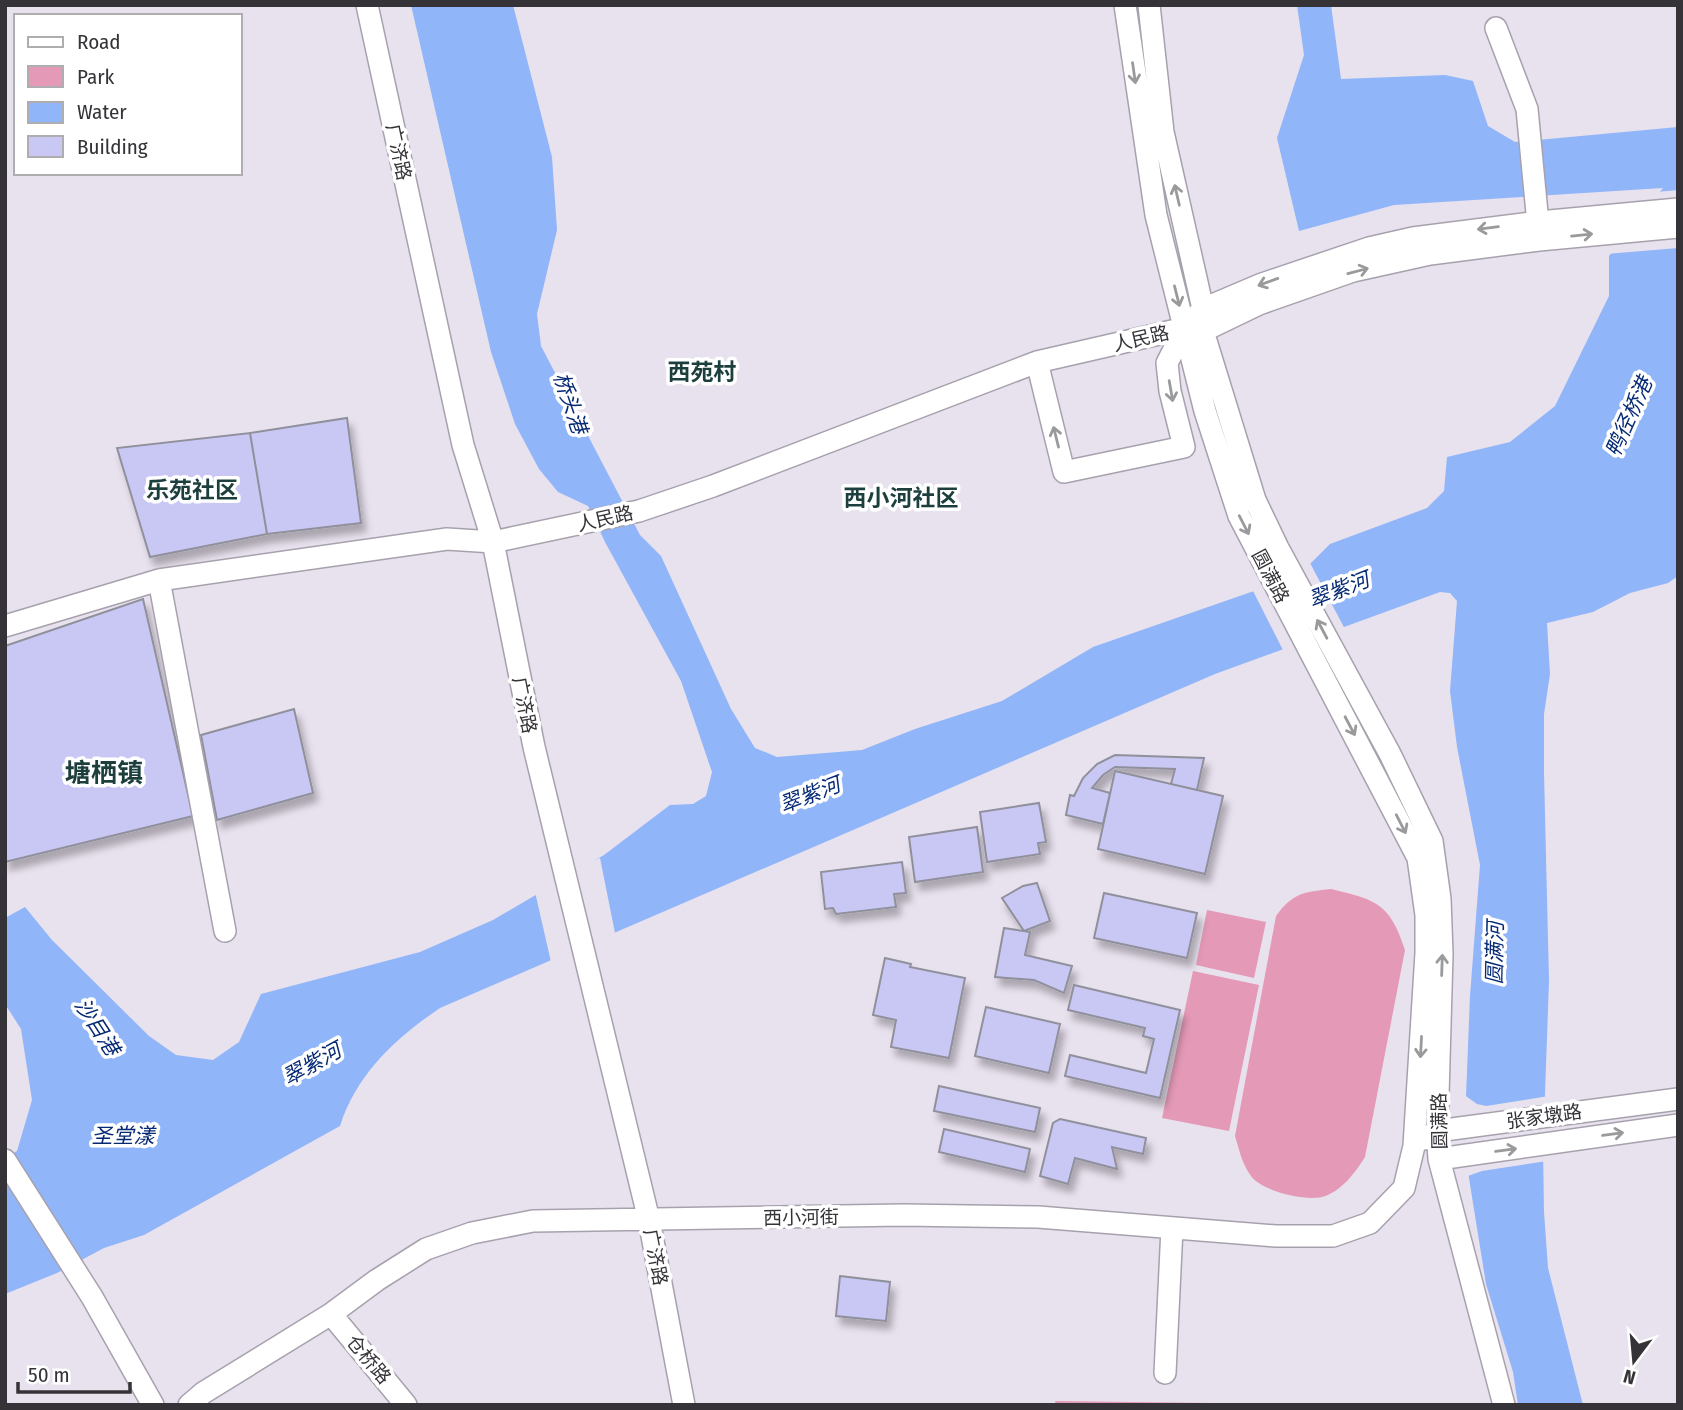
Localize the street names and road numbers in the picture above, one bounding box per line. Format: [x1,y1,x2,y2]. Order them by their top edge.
street label: 广济路 [381,122,416,182]
street label: 人民路 [1111,321,1171,356]
street label: 人民路 [575,501,635,536]
street label: 圆满路 [1247,546,1294,607]
street label: 广济路 [508,675,541,735]
street label: 圆满路 [1428,1092,1451,1150]
street label: 张家墩路 [1505,1100,1583,1133]
street label: 西小河街 [763,1205,839,1230]
street label: 广济路 [639,1227,672,1287]
street label: 仓桥路 [341,1330,396,1389]

